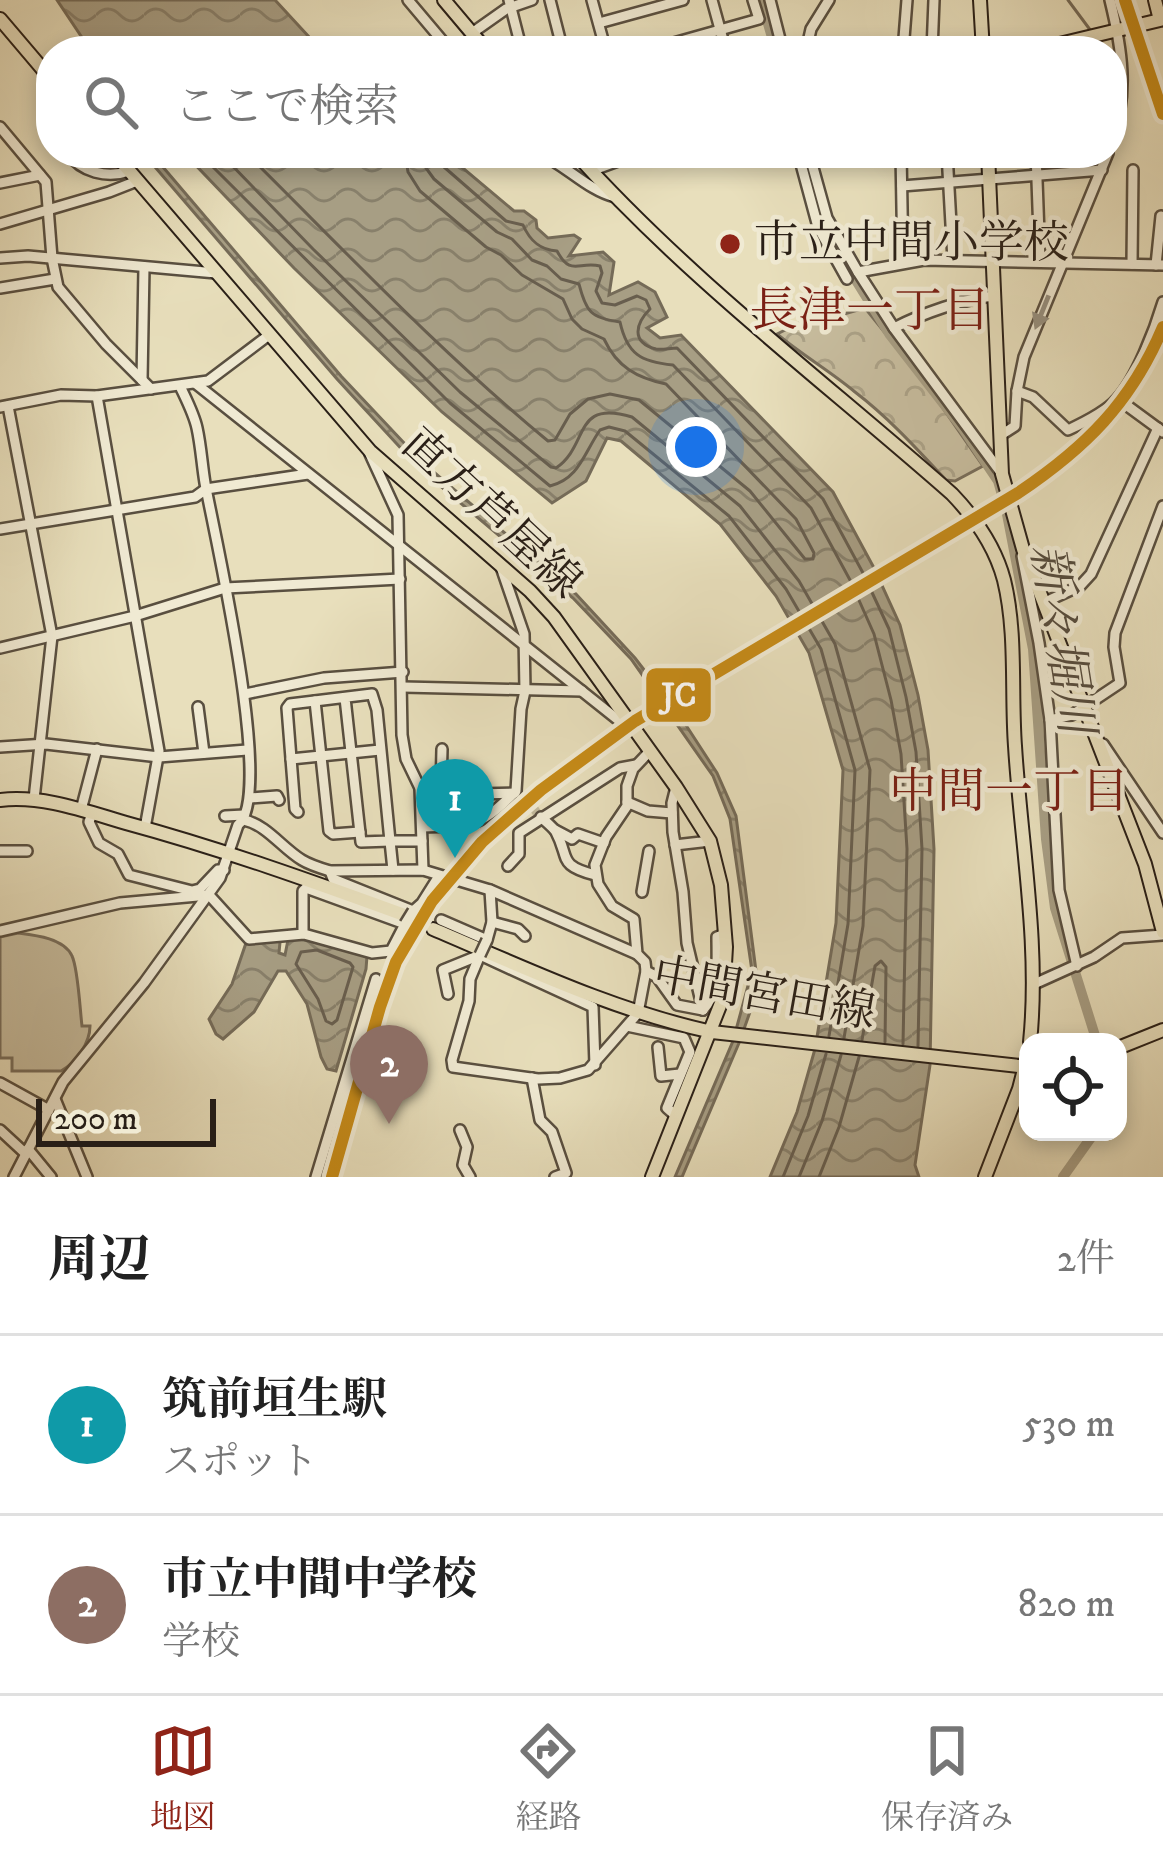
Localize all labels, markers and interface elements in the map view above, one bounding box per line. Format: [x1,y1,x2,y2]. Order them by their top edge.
search box [36,36,1127,168]
icon: search [78,69,144,135]
text: ここで検索 [174,80,399,136]
place label: 市立中間小学校 [754,216,1069,272]
marker: 市立中間小学校 [717,231,743,257]
district label: 長津一丁目 [750,282,990,342]
one-way arrow [1032,295,1051,331]
street label: 直方芦屋線 [390,417,592,611]
your location [666,417,726,477]
water label: 新々堀川 [1016,539,1106,743]
line badge: JC [644,666,713,724]
text: JC [658,676,696,717]
pin: 1 [416,759,494,858]
district label: 中間一丁目 [889,763,1129,823]
street label: 中間宮田線 [648,948,880,1042]
pin: 2 [350,1025,428,1124]
map controls [1019,1033,1127,1141]
button: locate [1019,1033,1127,1141]
scale bar [36,1093,216,1146]
text: 200 m [54,1099,138,1140]
text: 周辺 [48,1229,150,1293]
text: 2件 [1057,1235,1115,1284]
text: 筑前垣生駅 [162,1373,387,1429]
text: 1 [80,1400,94,1449]
text: 530 m [1022,1400,1115,1449]
text: スポット [162,1438,318,1487]
text: 市立中間中学校 [162,1553,477,1609]
text: 2 [77,1580,97,1629]
text: 820 m [1018,1580,1115,1629]
text: 学校 [162,1618,240,1667]
tab: 地図 [150,1718,216,1839]
tab: 経路 [515,1718,581,1839]
tab: 保存済み [881,1718,1013,1839]

